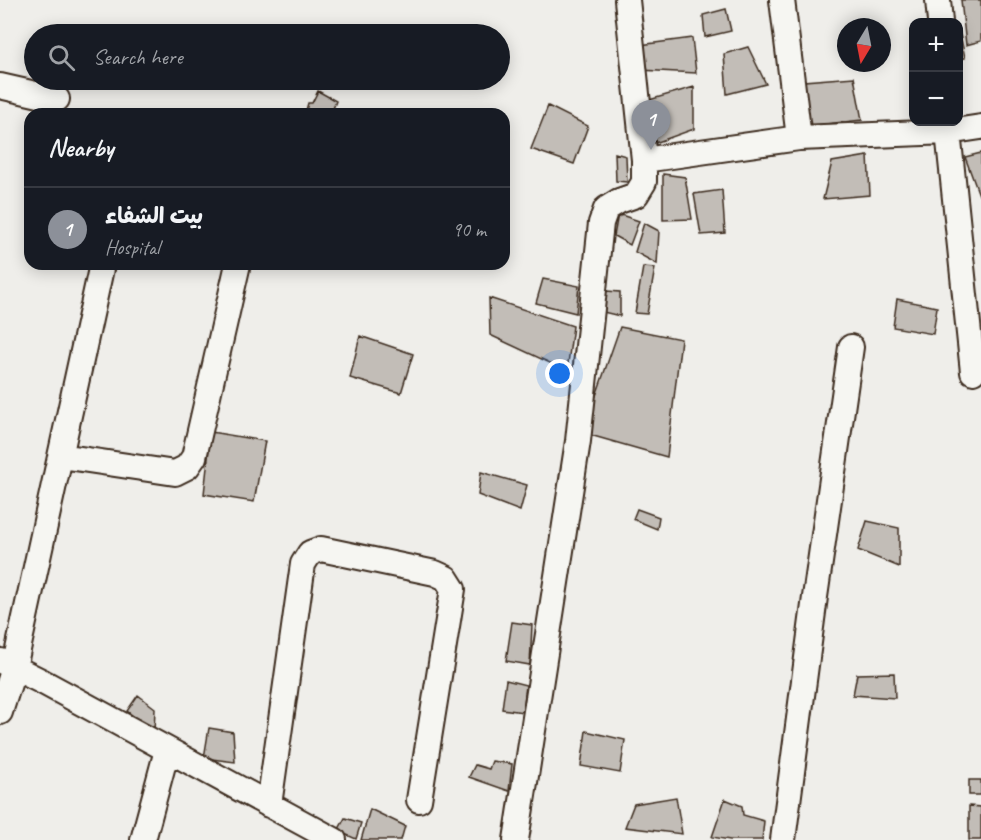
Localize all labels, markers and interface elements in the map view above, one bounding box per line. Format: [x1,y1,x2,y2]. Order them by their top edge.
north arrow [837,18,891,72]
map controls [909,18,963,126]
button: + [909,18,963,72]
search box [24,24,510,90]
icon: search [45,41,78,74]
text: Search here [93,43,183,71]
button: − [909,72,963,126]
pin: 1 [632,100,670,150]
text: Nearby [48,131,113,164]
text: بيت الشفاء [105,202,203,230]
text: 1 [63,217,72,242]
text: 90 m [452,217,486,242]
text: Hospital [105,235,160,260]
your location [545,359,574,388]

